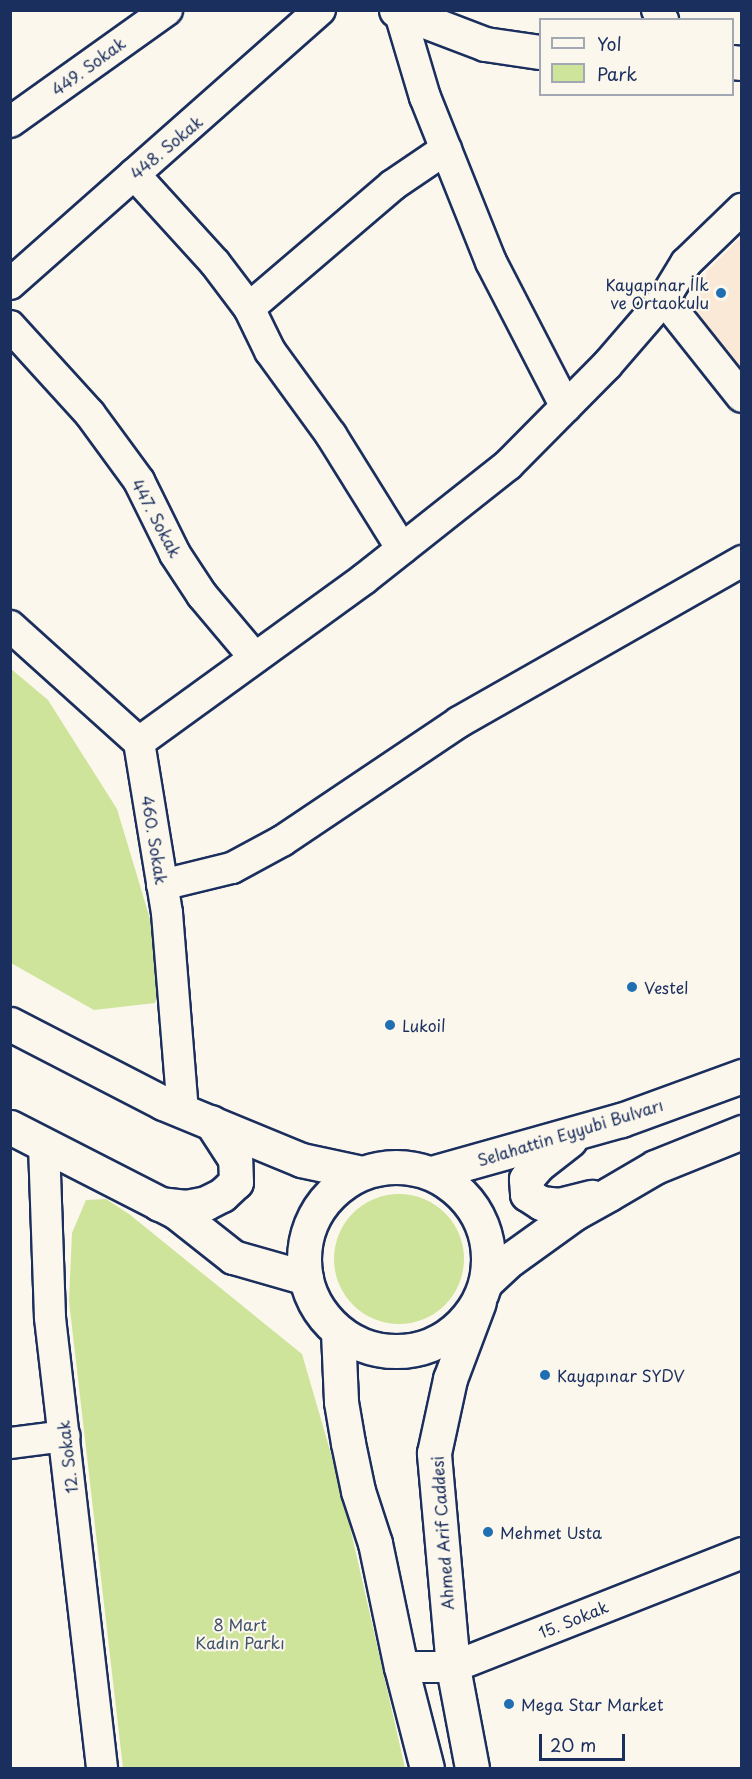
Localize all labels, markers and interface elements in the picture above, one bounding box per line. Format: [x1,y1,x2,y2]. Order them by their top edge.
legend [539,18,734,96]
text: Yol [597,30,622,57]
street label: 449. Sokak [47,33,129,99]
text: Park [597,60,637,87]
street label: 448. Sokak [126,111,206,183]
place label: Kayapınar İlk ve Ortaokulu [606,274,709,312]
marker: Kayapınar İlk ve Ortaokulu [714,286,728,300]
street label: 447. Sokak [128,475,186,561]
street label: 460. Sokak [138,794,172,886]
place label: Vestel [644,977,688,997]
marker: Vestel [625,980,639,994]
place label: Lukoil [402,1015,446,1035]
marker: Lukoil [383,1018,397,1032]
street label: Selahattin Eyyubi Bulvarı [474,1094,666,1170]
place label: Kayapınar SYDV [557,1365,684,1385]
marker: Kayapınar SYDV [538,1368,552,1382]
street label: 12. Sokak [53,1418,81,1496]
street label: Ahmed Arif Caddesi [427,1456,457,1610]
place label: Mehmet Usta [500,1522,604,1542]
marker: Mehmet Usta [481,1525,495,1539]
street label: 15. Sokak [535,1596,611,1642]
park label: 8 Mart Kadın Parkı [195,1614,285,1652]
place label: Mega Star Market [521,1694,664,1714]
marker: Mega Star Market [502,1697,516,1711]
scale bar [542,1722,628,1760]
text: 20 m [550,1731,596,1758]

